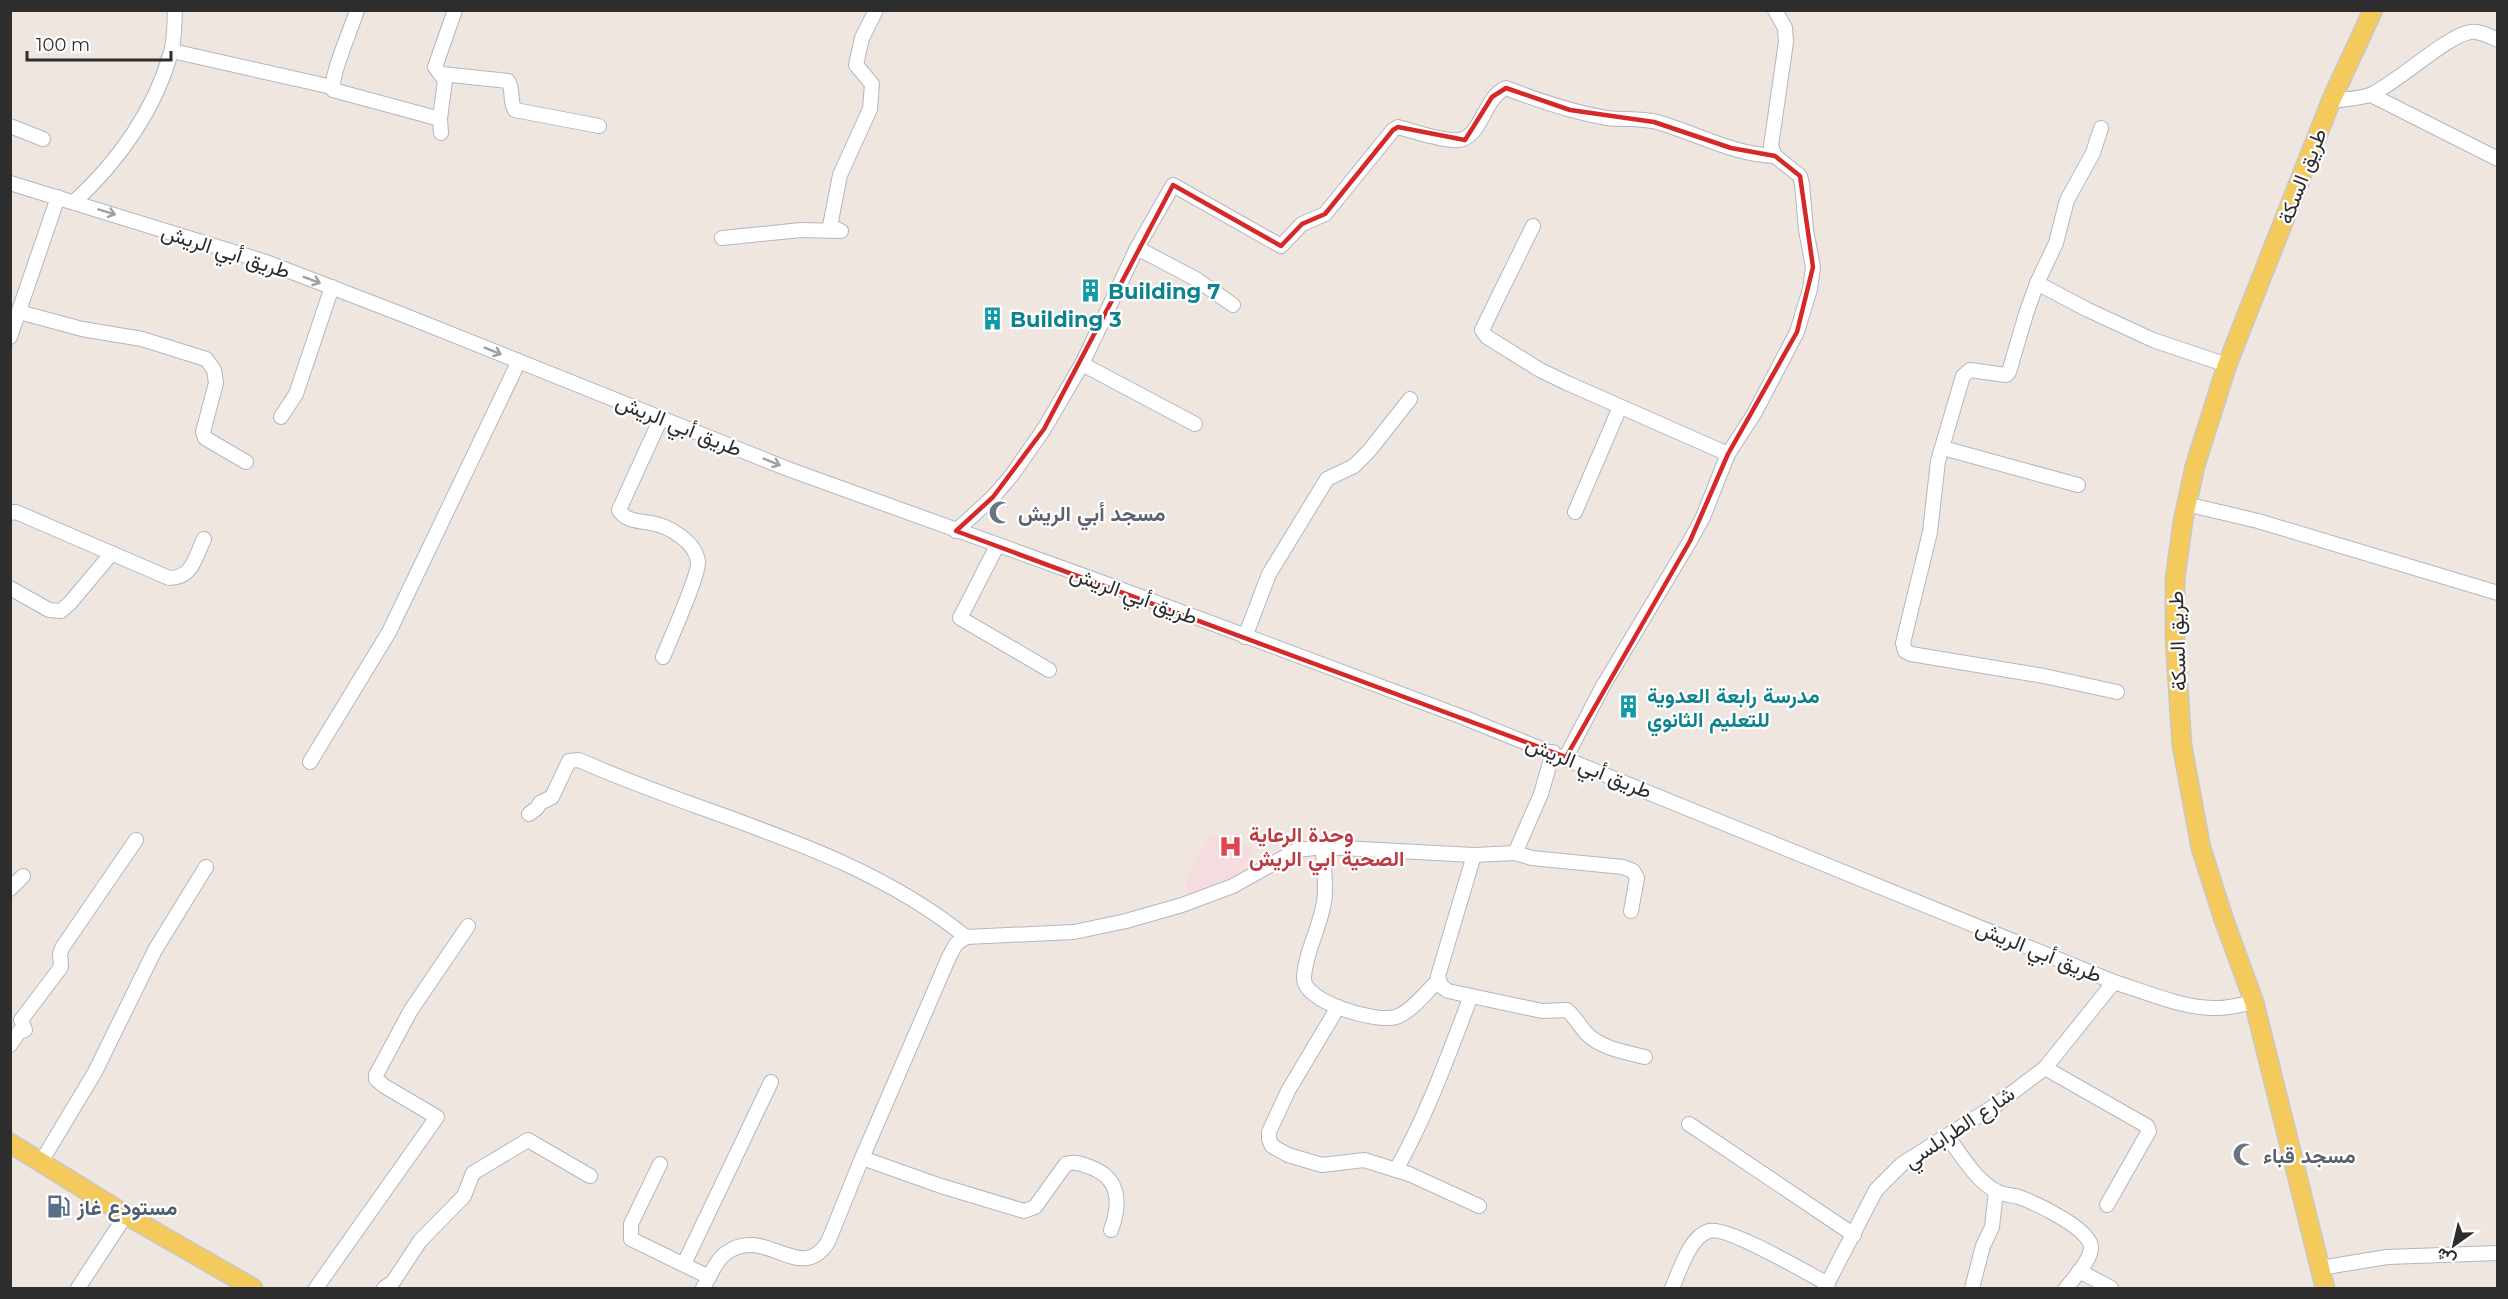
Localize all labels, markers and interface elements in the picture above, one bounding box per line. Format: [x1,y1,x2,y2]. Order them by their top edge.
scale bar [27,24,171,62]
text: 100 m [36,34,90,56]
street label: طريق السكة [2272,125,2333,228]
one-way arrow [97,207,116,218]
street label: طريق أبي الريش [157,218,293,288]
one-way arrow [302,275,321,286]
building icon: Building 7 [1077,278,1103,304]
place label: Building 7 [1108,279,1220,304]
building icon: Building 3 [979,306,1005,332]
place label: Building 3 [1010,307,1122,332]
one-way arrow [483,346,502,357]
street label: طريق أبي الريش [610,388,746,466]
one-way arrow [762,458,780,469]
mosque icon: مسجد أبي الريش [987,500,1013,526]
place label: مسجد أبي الريش [1018,501,1165,531]
street label: طريق أبي الريش [1065,560,1201,634]
street label: طريق السكة [2163,590,2192,692]
place label: مدرسة رابعة العدوية للتعليم الثانوي [1647,683,1820,737]
building icon: مدرسة رابعة العدوية للتعليم الثانوي [1616,694,1642,720]
street label: طريق أبي الريش [1520,730,1656,808]
place label: وحدة الرعاية الصحية ابي الريش [1249,822,1404,876]
hospital icon: وحدة الرعاية الصحية ابي الريش [1218,833,1244,859]
street label: طريق أبي الريش [1970,914,2106,992]
street label: شارع الطرابلسي [1899,1081,2022,1177]
mosque icon: مسجد قباء [2232,1142,2258,1168]
place label: مسجد قباء [2263,1143,2356,1168]
fuel station icon: مستودع غاز [46,1194,72,1220]
place label: مستودع غاز [76,1195,178,1222]
north arrow [2424,1215,2484,1275]
text: ش [2433,1244,2459,1270]

